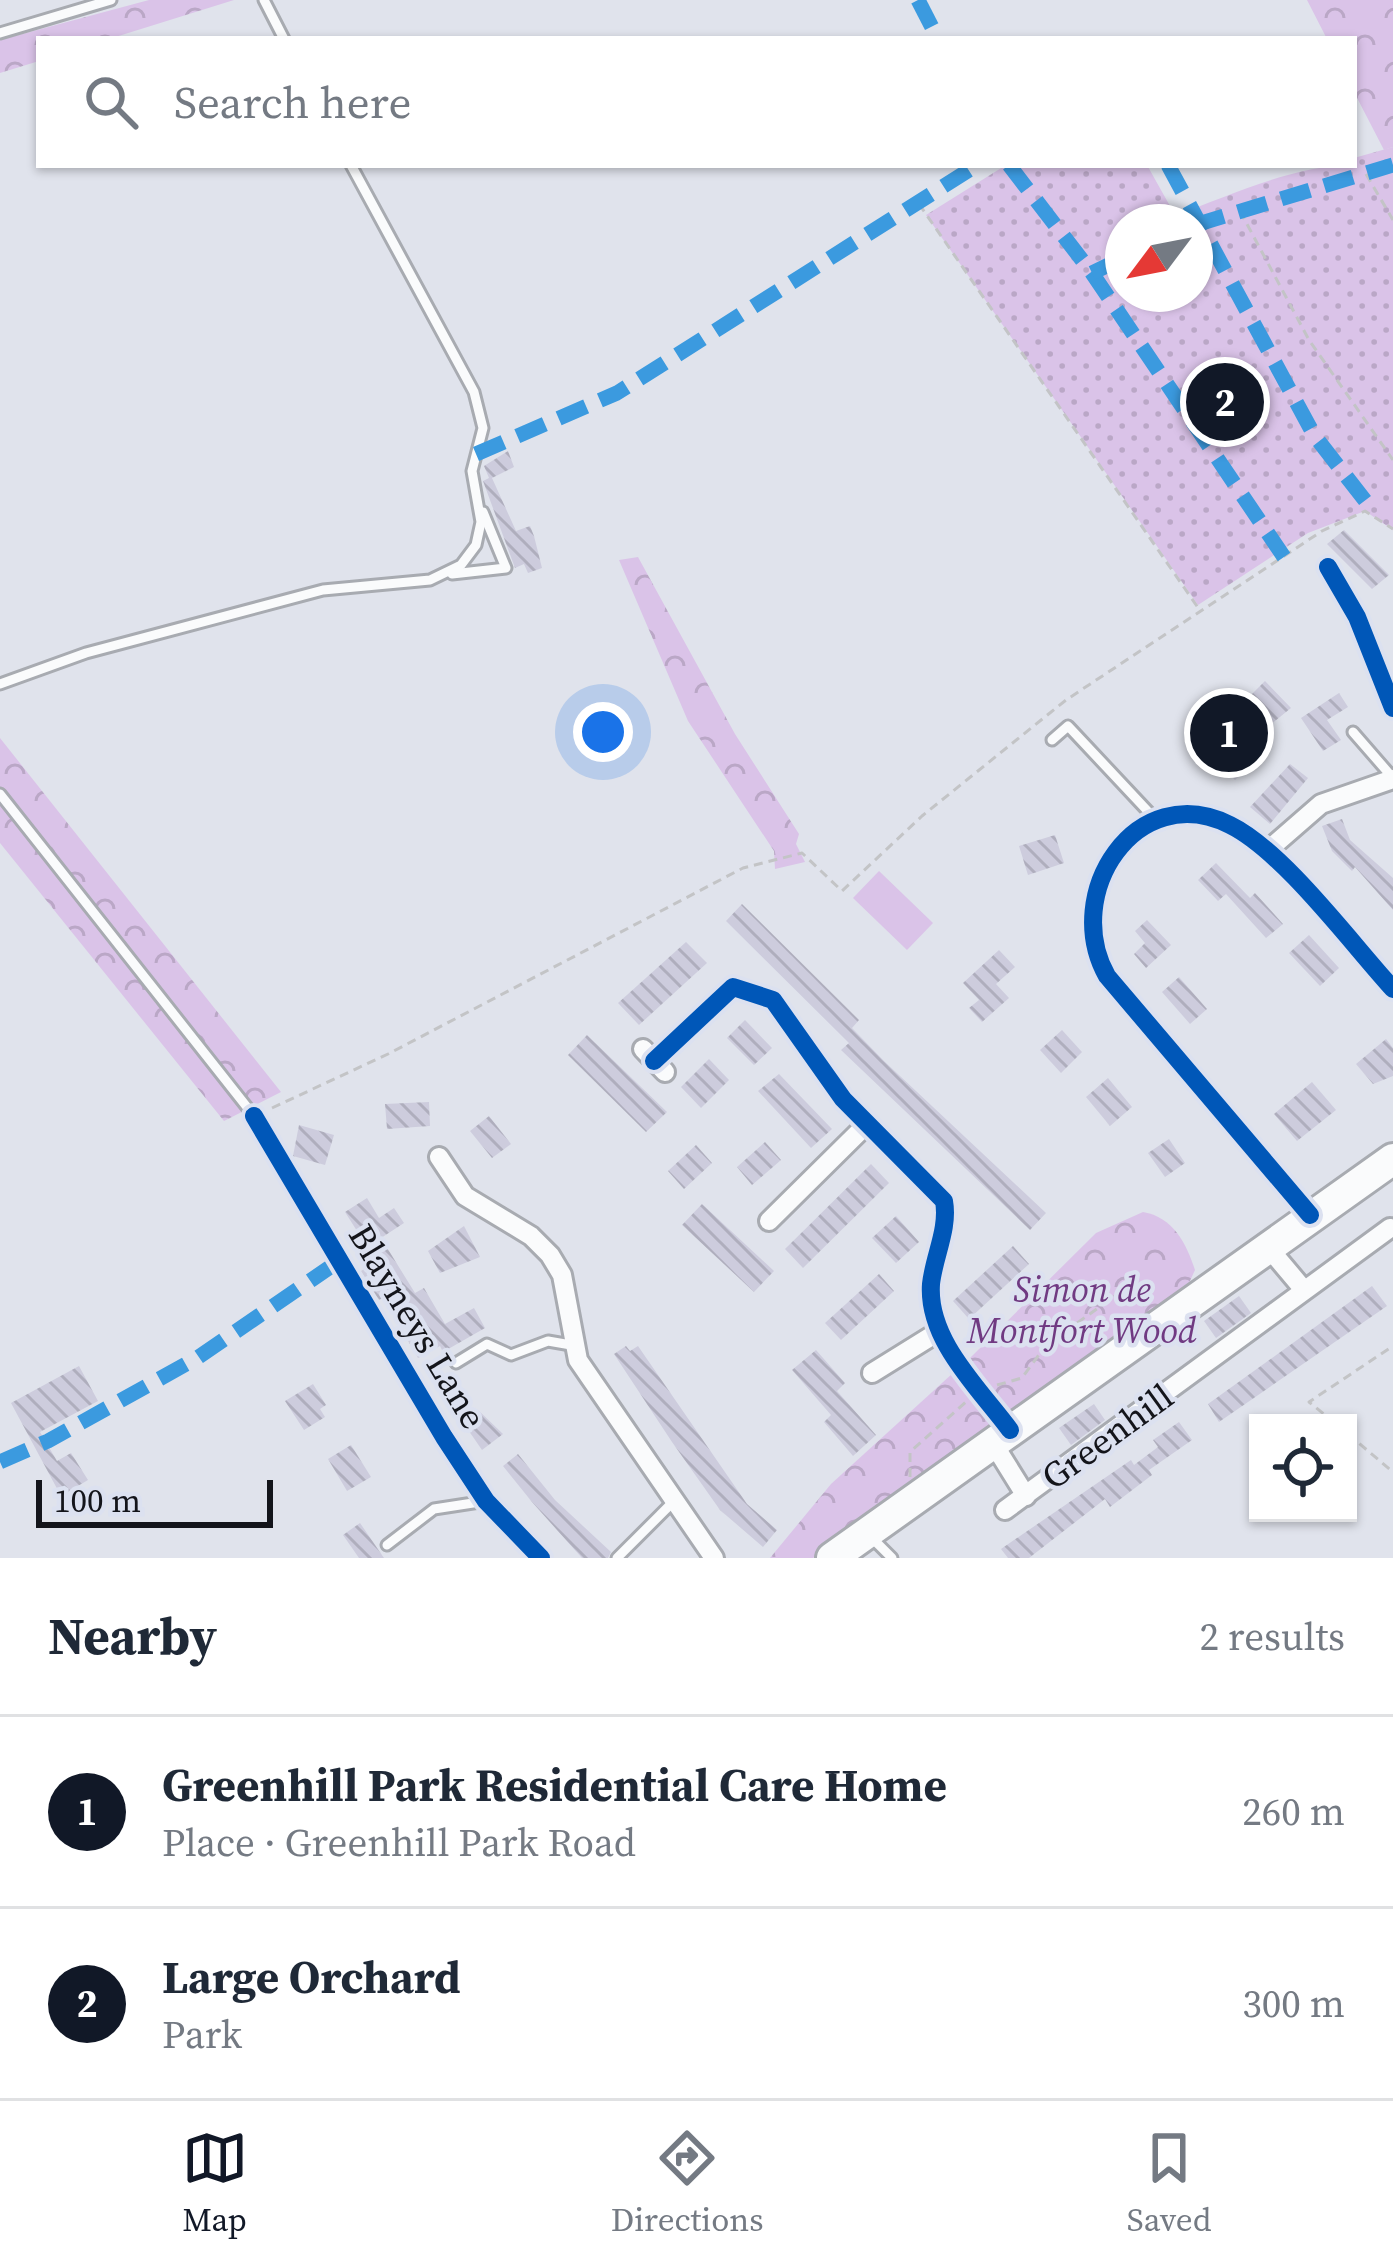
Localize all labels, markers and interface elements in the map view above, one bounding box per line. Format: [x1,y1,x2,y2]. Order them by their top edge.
search box [36,36,1357,168]
icon: search [78,69,144,135]
text: Search here [174,71,411,133]
north arrow [1105,204,1213,312]
pin: 2 [1186,357,1264,447]
pin: 1 [1190,688,1268,778]
your location [573,702,633,762]
street label: Blayneys Lane [337,1215,498,1438]
park label: Simon de Montfort Wood [966,1265,1197,1355]
street label: Greenhill [1031,1372,1183,1501]
map controls [1249,1414,1357,1522]
button: locate [1249,1414,1357,1522]
scale bar [36,1474,273,1527]
text: 100 m [54,1478,141,1523]
text: Nearby [48,1601,217,1671]
text: 2 results [1200,1610,1345,1663]
text: Greenhill Park Residential Care Home [162,1754,947,1816]
text: 1 [76,1785,98,1838]
text: 260 m [1242,1785,1345,1838]
text: Place · Greenhill Park Road [162,1816,636,1869]
text: Large Orchard [162,1946,461,2008]
text: 2 [76,1977,98,2030]
text: 300 m [1242,1977,1345,2030]
text: Park [162,2008,242,2061]
tab: Map [182,2125,248,2242]
tab: Directions [611,2125,764,2242]
tab: Saved [1127,2125,1211,2242]

